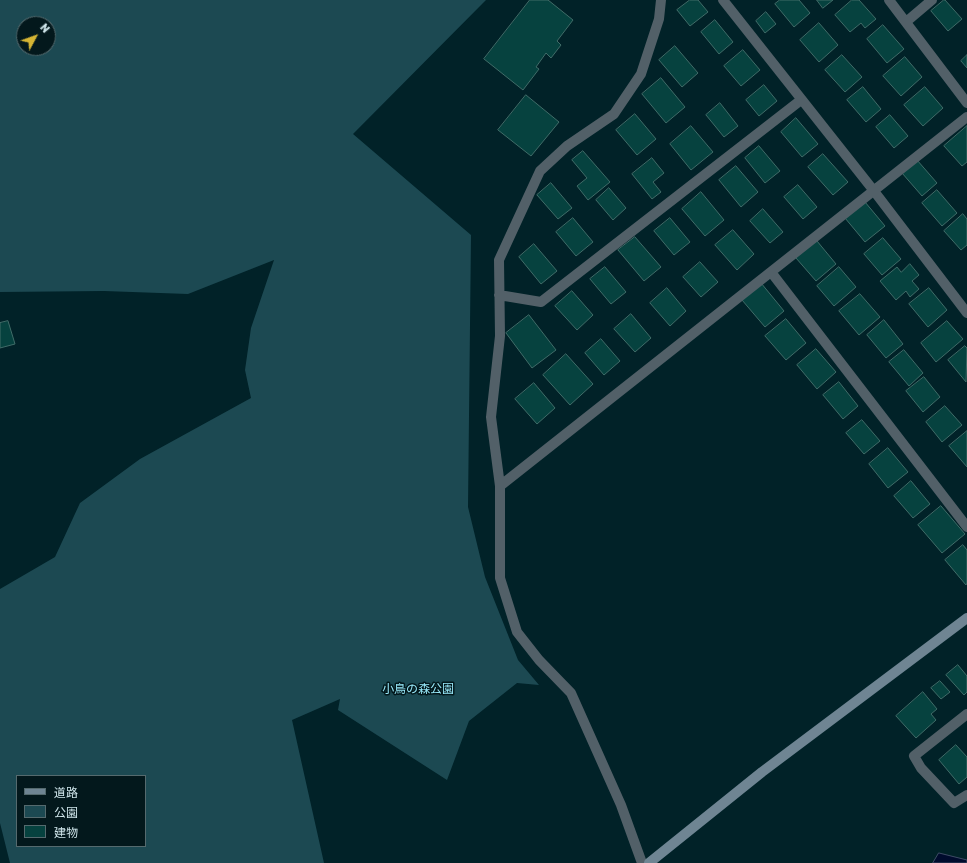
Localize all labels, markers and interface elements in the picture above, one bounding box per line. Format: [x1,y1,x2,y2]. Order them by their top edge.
north arrow [16,16,56,56]
text: N [37,21,52,36]
park label: 小鳥の森公園 [382,683,454,697]
legend [16,775,146,847]
text: 道路 [54,786,78,800]
text: 公園 [54,806,78,820]
text: 建物 [54,826,78,840]

